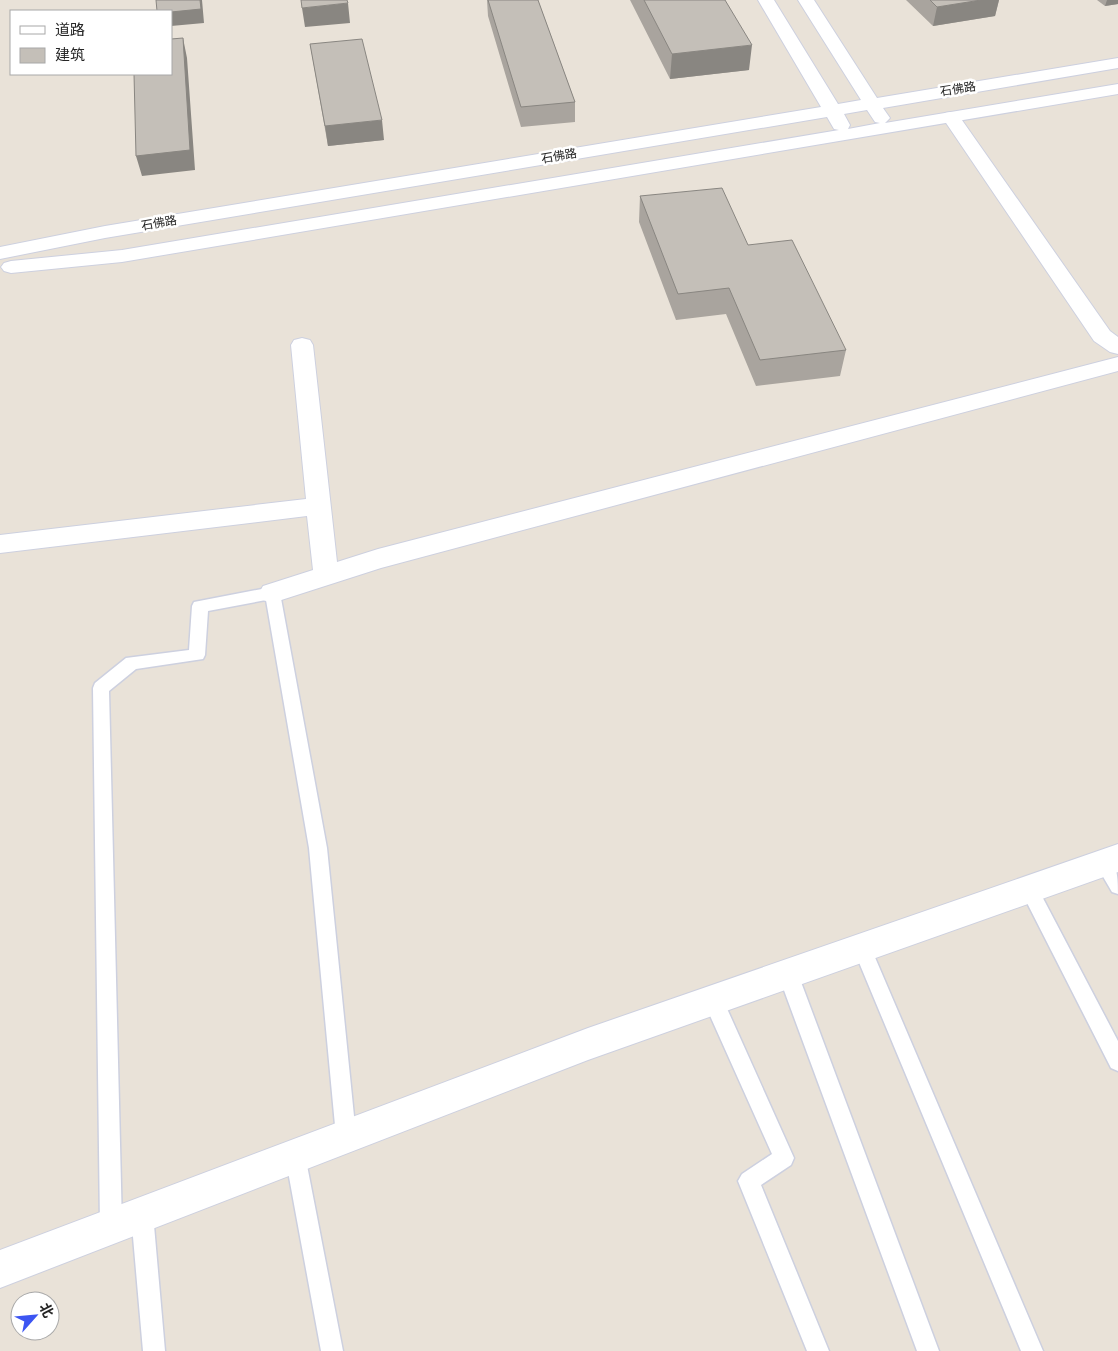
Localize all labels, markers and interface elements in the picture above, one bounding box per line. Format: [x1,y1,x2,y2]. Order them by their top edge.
legend [10,10,172,75]
text: 道路 [55,20,85,38]
text: 建筑 [55,45,85,63]
street label: 石佛路 [939,78,977,99]
street label: 石佛路 [540,145,578,166]
street label: 石佛路 [140,212,178,233]
north arrow [10,1291,60,1341]
text: 北 [36,1300,58,1320]

